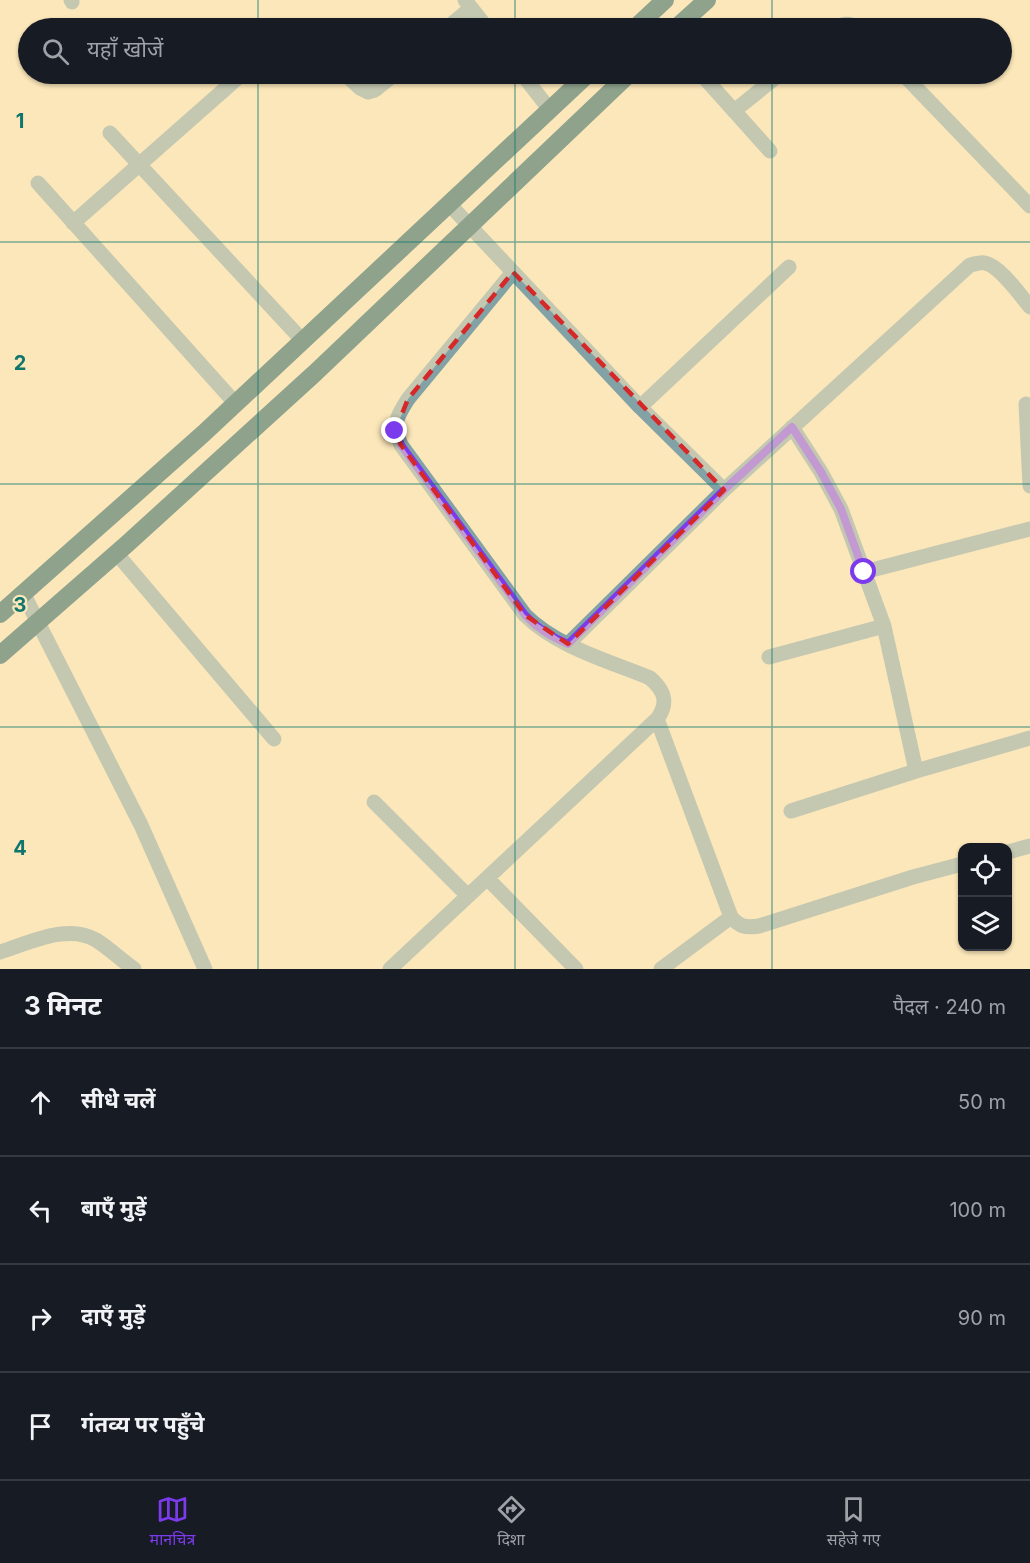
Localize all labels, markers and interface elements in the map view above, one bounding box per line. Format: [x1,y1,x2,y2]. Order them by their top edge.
search box [18,18,1012,84]
icon: search [39,35,72,68]
text: यहाँ खोजें [87,36,163,62]
text: 1 [16,109,24,133]
text: 2 [14,351,26,375]
route end [381,417,407,443]
route start [850,558,876,584]
text: 3 [14,593,26,617]
text: 4 [13,836,27,860]
map controls [958,843,1012,951]
button: locate [958,843,1012,897]
button: layers [958,897,1012,951]
text: 3 मिनट [24,990,102,1021]
text: पैदल · 240 m [893,995,1006,1019]
icon: ahead [24,1086,57,1119]
text: सीधे चलें [81,1087,156,1113]
text: 50 m [958,1090,1006,1114]
icon: left [24,1194,57,1227]
text: बाएँ मुड़ें [81,1195,147,1221]
text: 100 m [949,1198,1006,1222]
icon: right [24,1302,57,1335]
text: दाएँ मुड़ें [81,1303,145,1329]
text: 90 m [958,1306,1006,1330]
icon: arrive [24,1410,57,1443]
text: गंतव्य पर पहुँचे [81,1411,205,1437]
tab: मानचित्र [150,1493,195,1552]
tab: दिशा [495,1493,528,1552]
tab: सहेजे गए [827,1493,880,1552]

